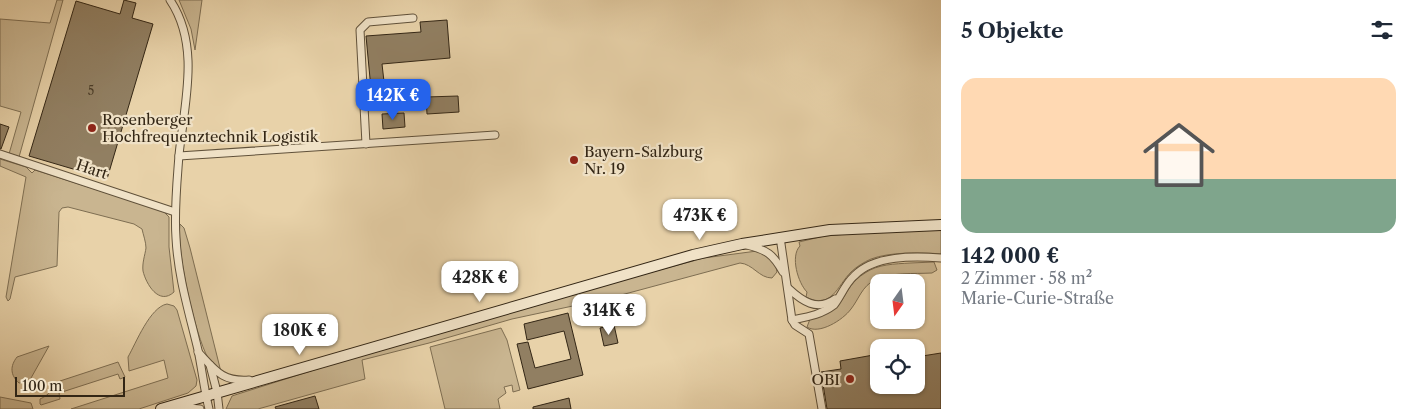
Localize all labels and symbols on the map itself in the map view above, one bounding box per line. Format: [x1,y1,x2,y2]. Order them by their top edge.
pin: 142K € [352,78,434,121]
house number: 5 [88,83,94,98]
place label: Rosenberger Hochfrequenztechnik Logistik [102,110,320,146]
marker: Rosenberger Hochfrequenztechnik Logistik [86,122,98,134]
place label: Bayern-Salzburg Nr. 19 [584,142,702,178]
marker: Bayern-Salzburg Nr. 19 [568,154,580,166]
street label: Hart [74,155,111,183]
pin: 473K € [659,198,741,241]
pin: 428K € [439,260,521,303]
north arrow [870,274,925,329]
pin: 314K € [568,294,650,336]
pin: 180K € [259,314,341,356]
place label: OBI [812,370,840,389]
marker: OBI [844,373,856,385]
scale bar [15,374,125,397]

